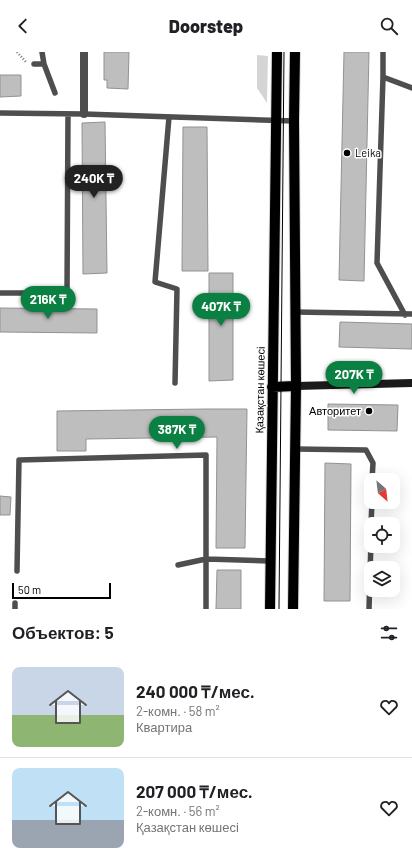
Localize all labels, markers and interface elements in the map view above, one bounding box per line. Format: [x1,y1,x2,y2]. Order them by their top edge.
icon: back [12,15,34,37]
text: Doorstep [169,15,243,37]
icon: search [378,15,400,37]
place label: Leika [355,146,381,159]
marker: Leika [342,148,352,158]
pin: 240K ₸ [61,165,127,199]
text: 240K ₸ [74,170,114,186]
pin: 216K ₸ [15,286,81,320]
text: 216K ₸ [30,291,66,307]
pin: 407K ₸ [188,293,254,327]
text: 407K ₸ [201,298,241,314]
street label: Қазақстан көшесі [252,346,267,434]
pin: 207K ₸ [321,361,387,395]
text: 207K ₸ [335,366,373,382]
place label: Авторитет [309,404,361,417]
marker: Авторитет [364,406,374,416]
pin: 387K ₸ [144,416,210,450]
text: 387K ₸ [158,421,196,437]
north arrow [364,473,400,509]
map controls [364,473,400,597]
button: locate [364,517,400,553]
button: layers [364,561,400,597]
scale bar [12,581,111,600]
text: 50 m [18,583,41,596]
text: Объектов: 5 [12,622,114,642]
icon: filters [378,622,400,644]
text: 240 000 ₸/мес. [136,681,255,701]
icon: home [44,683,92,731]
icon: heart [378,696,400,718]
text: 2-комн. · 58 m² [136,703,220,719]
text: Квартира [136,719,192,735]
text: 207 000 ₸/мес. [136,781,253,801]
icon: home [44,784,92,832]
icon: heart [378,797,400,819]
text: 2-комн. · 56 m² [136,803,220,819]
text: Қазақстан көшесі [136,819,239,835]

